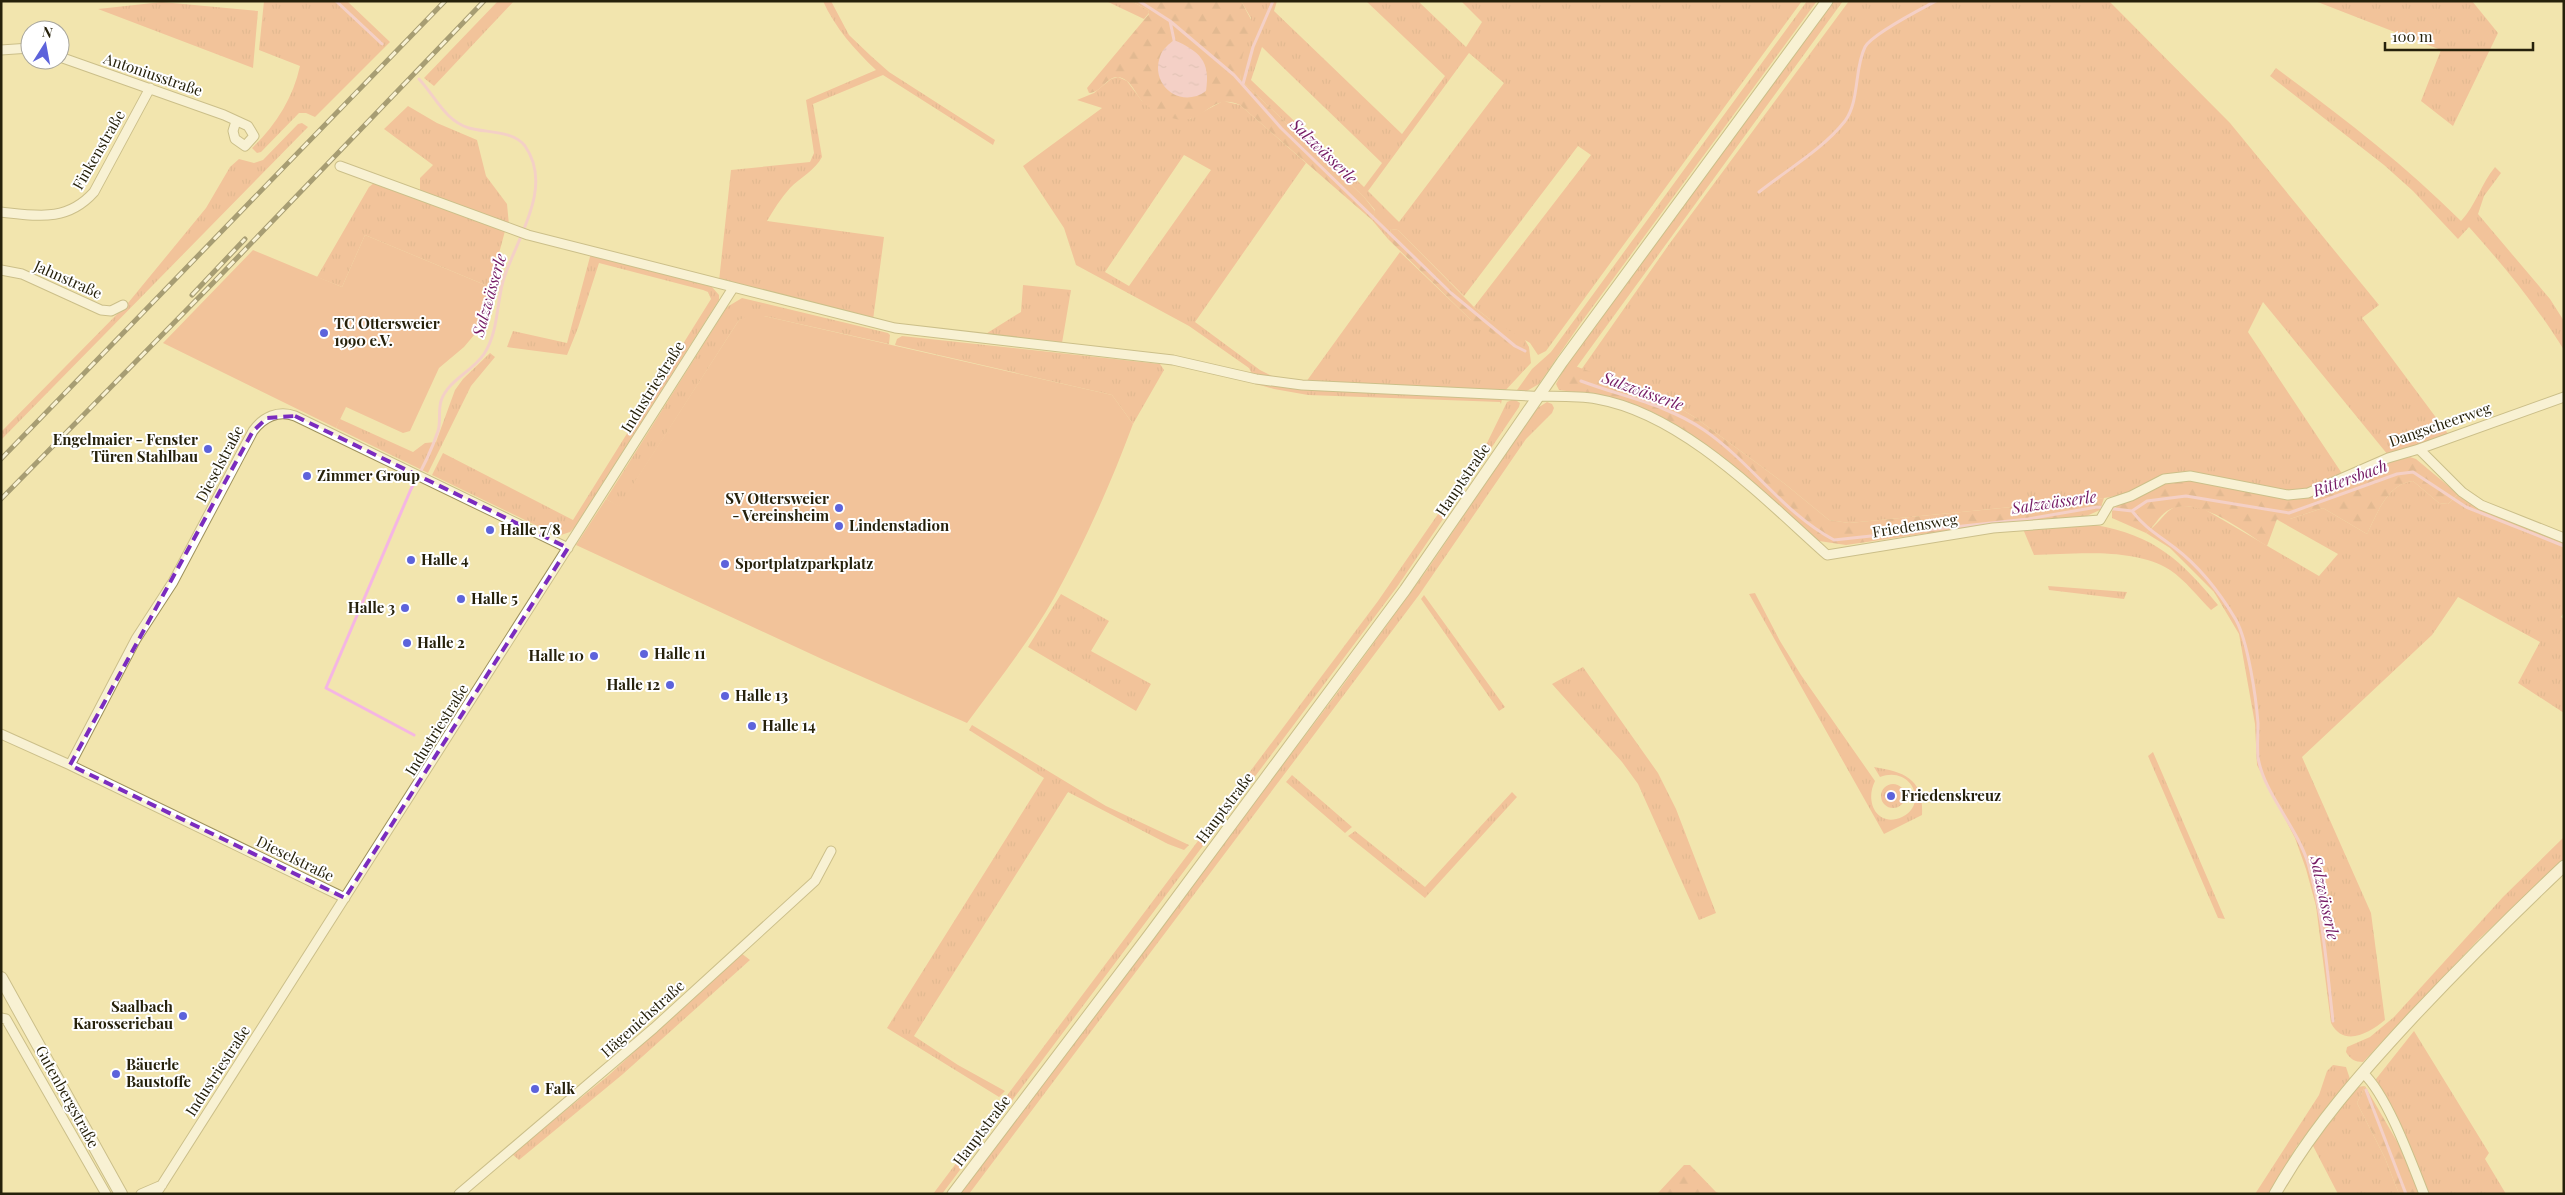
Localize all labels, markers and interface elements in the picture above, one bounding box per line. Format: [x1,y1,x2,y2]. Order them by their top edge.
north arrow [20,20,70,70]
scale bar [2385,20,2532,52]
text: N [41,21,54,42]
text: 100 m [2392,26,2433,46]
street label: Antoniusstraße [100,47,205,100]
street label: Finkenstraße [67,106,129,193]
water label: Salzwässerle [1286,113,1362,188]
water label: Salzwässerle [466,251,510,340]
street label: Jahnstraße [30,255,106,303]
place label: TC Ottersweier 1990 e.V. [334,313,440,350]
marker: TC Ottersweier 1990 e.V. [318,327,330,339]
street label: Industriestraße [616,337,688,436]
water label: Salzwässerle [1599,366,1687,415]
street label: Dangscheerweg [2386,397,2493,451]
street label: Dieselstraße [191,422,248,505]
place label: Engelmaier - Fenster Türen Stahlbau [53,429,198,466]
street label: Hauptstraße [1430,439,1494,520]
marker: Engelmaier - Fenster Türen Stahlbau [202,443,214,455]
water label: Rittersbach [2309,454,2390,501]
place label: Zimmer Group [317,465,420,485]
marker: Zimmer Group [301,470,313,482]
water label: Salzwässerle [2009,485,2098,518]
place label: SV Ottersweier - Vereinsheim [725,488,829,525]
marker: SV Ottersweier - Vereinsheim [833,502,845,514]
street label: Friedensweg [1871,508,1959,542]
place label: Lindenstadion [849,515,950,535]
place label: Halle 7/8 [500,519,561,539]
marker: Lindenstadion [833,520,845,532]
marker: Halle 7/8 [484,524,496,536]
place label: Halle 4 [421,549,469,569]
place label: Sportplatzparkplatz [735,553,873,573]
marker: Halle 4 [405,554,417,566]
marker: Sportplatzparkplatz [719,558,731,570]
place label: Halle 5 [471,588,518,608]
marker: Halle 5 [455,593,467,605]
place label: Halle 3 [348,597,395,617]
marker: Halle 3 [399,602,411,614]
place label: Halle 2 [417,632,465,652]
marker: Halle 2 [401,637,413,649]
place label: Halle 11 [654,643,706,663]
place label: Halle 10 [529,645,584,665]
marker: Halle 11 [638,648,650,660]
marker: Halle 10 [588,650,600,662]
place label: Halle 12 [606,674,660,694]
marker: Halle 12 [664,679,676,691]
street label: Industriestraße [400,680,472,779]
place label: Halle 13 [735,685,788,705]
marker: Halle 13 [719,690,731,702]
place label: Halle 14 [762,715,816,735]
marker: Halle 14 [746,720,758,732]
street label: Hauptstraße [1191,768,1257,847]
place label: Friedenskreuz [1901,785,2001,805]
marker: Friedenskreuz [1885,790,1897,802]
street label: Dieselstraße [253,831,338,885]
water label: Salzwässerle [2306,853,2345,942]
street label: Hägenichstraße [596,975,688,1061]
place label: Saalbach Karosseriebau [73,996,173,1033]
marker: Saalbach Karosseriebau [177,1010,189,1022]
street label: Industriestraße [180,1021,254,1120]
street label: Gutenbergstraße [31,1042,104,1151]
place label: Bäuerle Baustoffe [126,1054,192,1091]
marker: Bäuerle Baustoffe [110,1068,122,1080]
place label: Falk [545,1078,575,1098]
marker: Falk [529,1083,541,1095]
street label: Hauptstraße [948,1091,1014,1170]

